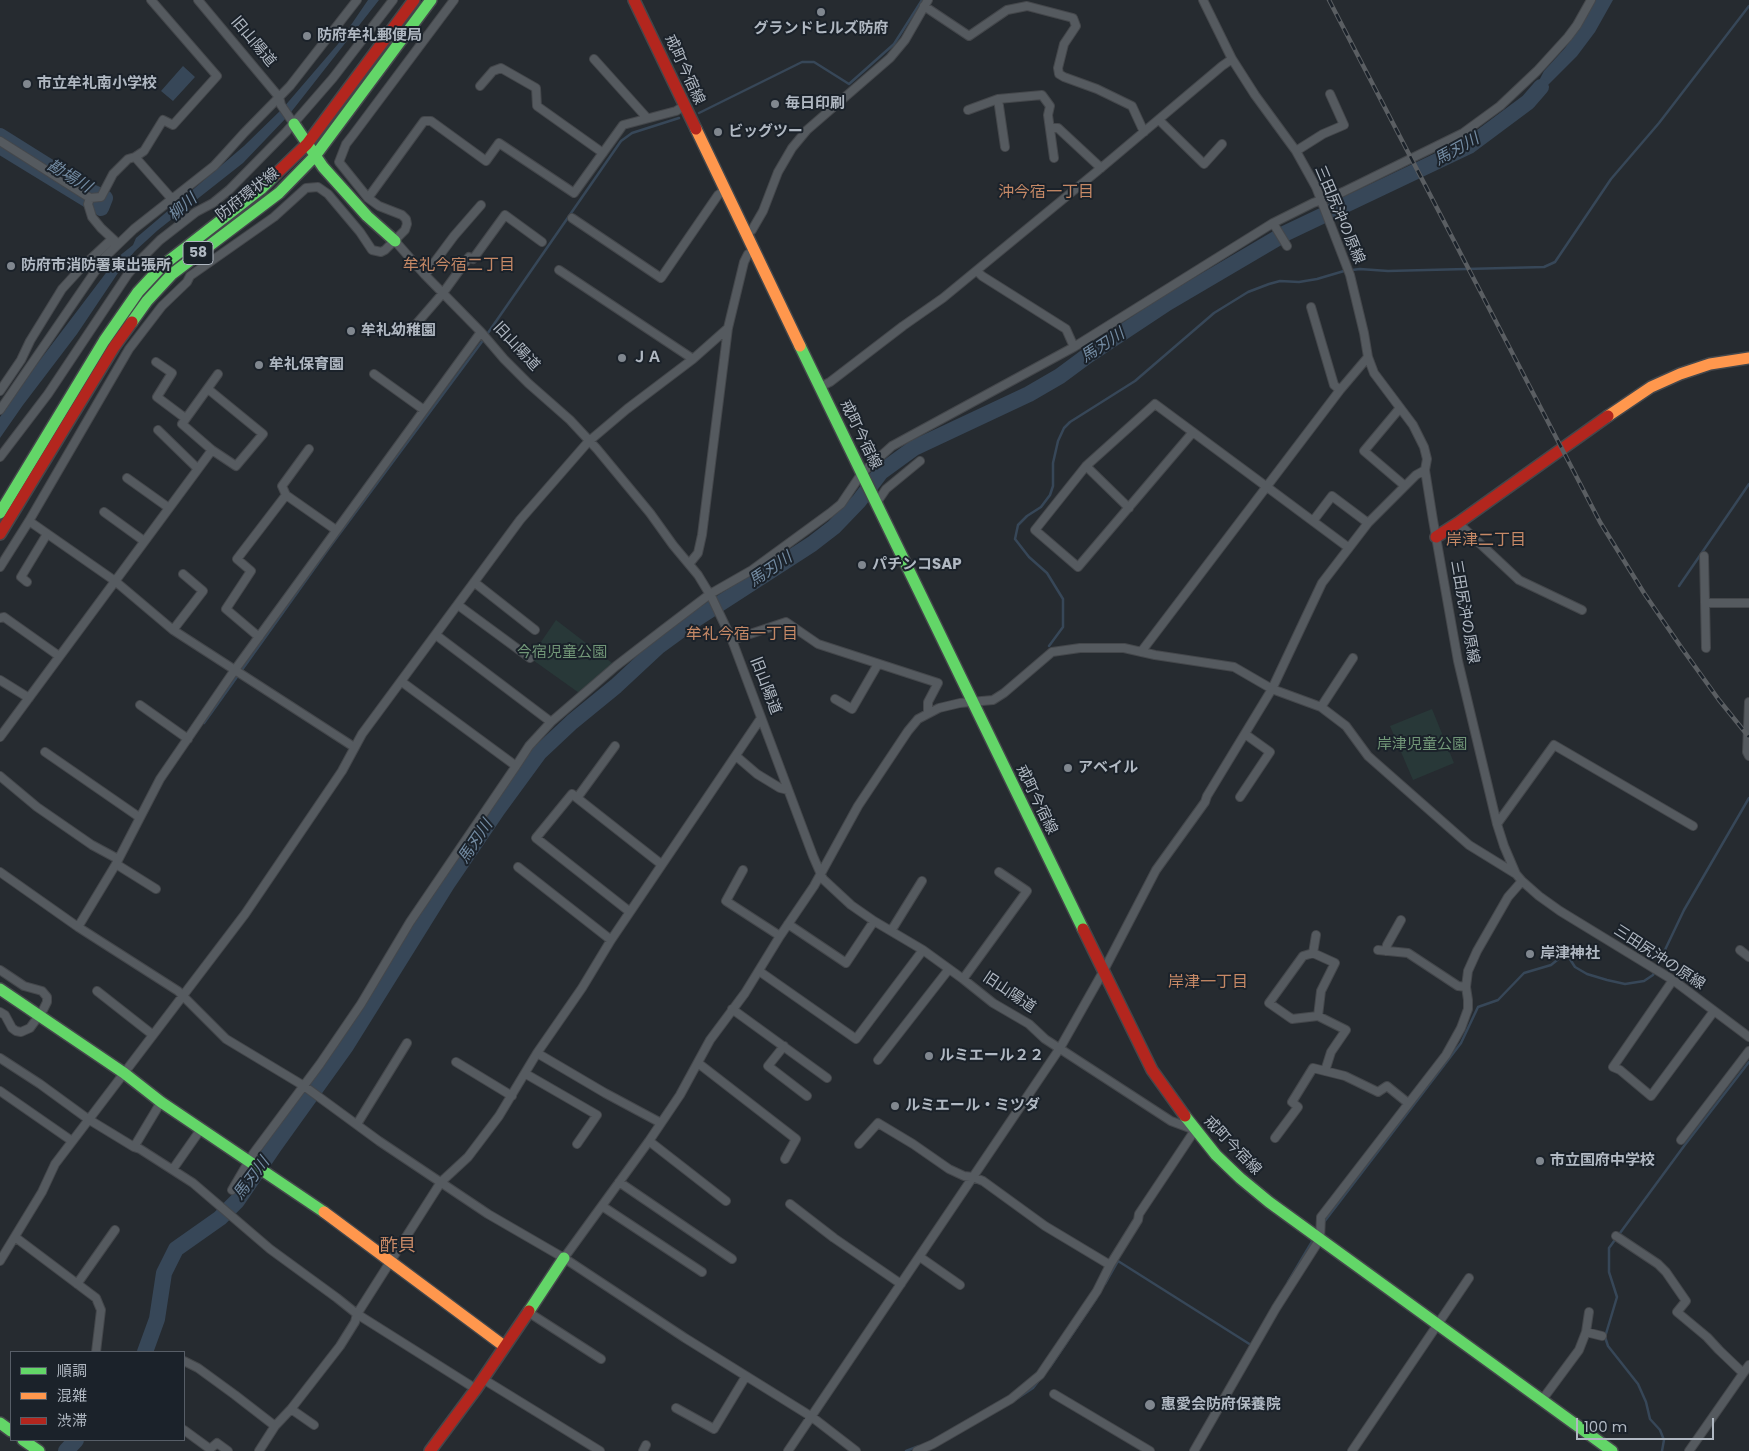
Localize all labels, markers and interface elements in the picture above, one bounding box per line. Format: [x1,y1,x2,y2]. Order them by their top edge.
marker: グランドヒルズ防府 [815,6,827,18]
street label: 旧山陽道 [227,13,279,71]
place label: グランドヒルズ防府 [754,20,888,38]
place label: 防府牟礼郵便局 [317,27,422,45]
marker: 防府牟礼郵便局 [301,30,313,42]
street label: 戒町今宿線 [660,32,708,108]
place label: 市立牟礼南小学校 [37,75,157,93]
marker: 市立牟礼南小学校 [21,78,33,90]
place label: 毎日印刷 [785,95,845,113]
marker: 毎日印刷 [769,98,781,110]
place label: ビッグツー [728,123,803,141]
marker: ビッグツー [712,126,724,138]
water label: 馬刃川 [1431,130,1483,170]
water label: 勘場川 [43,156,95,198]
street label: 三田尻沖の原線 [1310,163,1368,267]
street label: 防府環状線 [213,165,283,225]
district label: 沖今宿一丁目 [998,183,1094,203]
water label: 柳川 [165,190,201,226]
road number: 58 [183,242,213,264]
district label: 牟礼今宿二丁目 [403,256,515,276]
place label: 防府市消防署東出張所 [21,257,171,275]
marker: 防府市消防署東出張所 [5,260,17,272]
street label: 旧山陽道 [489,319,543,375]
place label: 牟礼幼稚園 [361,322,436,340]
marker: 牟礼幼稚園 [345,325,357,337]
water label: 馬刃川 [1078,325,1128,367]
place label: ＪＡ [632,349,662,367]
marker: ＪＡ [616,352,628,364]
place label: 牟礼保育園 [269,356,344,374]
marker: 牟礼保育園 [253,359,265,371]
street label: 戒町今宿線 [835,397,885,473]
district label: 岸津二丁目 [1446,531,1526,551]
water label: 馬刃川 [746,549,796,591]
place label: パチンコSAP [872,556,962,574]
marker: パチンコSAP [856,559,868,571]
street label: 三田尻沖の原線 [1446,559,1482,665]
district label: 牟礼今宿一丁目 [686,625,798,645]
park label: 今宿児童公園 [517,644,607,662]
street label: 旧山陽道 [746,655,784,717]
park label: 岸津児童公園 [1377,736,1467,754]
place label: アベイル [1078,759,1138,777]
street label: 戒町今宿線 [1011,762,1061,838]
marker: アベイル [1062,762,1074,774]
water label: 馬刃川 [455,817,497,867]
street label: 三田尻沖の原線 [1610,922,1708,994]
place label: 岸津神社 [1540,945,1600,963]
marker: 岸津神社 [1524,948,1536,960]
street label: 旧山陽道 [979,969,1039,1017]
district label: 岸津一丁目 [1168,973,1248,993]
place label: ルミエール２２ [939,1047,1044,1065]
marker: ルミエール２２ [923,1050,935,1062]
place label: ルミエール・ミツダ [905,1097,1040,1115]
marker: ルミエール・ミツダ [889,1100,901,1112]
street label: 戒町今宿線 [1199,1113,1265,1179]
place label: 市立国府中学校 [1550,1152,1655,1170]
water label: 馬刃川 [230,1154,274,1204]
marker: 市立国府中学校 [1534,1155,1546,1167]
district label: 酢貝 [380,1235,416,1257]
legend [10,1351,185,1441]
text: 順調 [57,1360,87,1381]
text: 混雑 [57,1385,87,1406]
place label: 惠愛会防府保養院 [1161,1396,1281,1414]
marker: 惠愛会防府保養院 [1143,1398,1157,1412]
scale bar [1579,1408,1716,1440]
text: 渋滞 [57,1410,87,1431]
text: 100 m [1584,1416,1627,1437]

